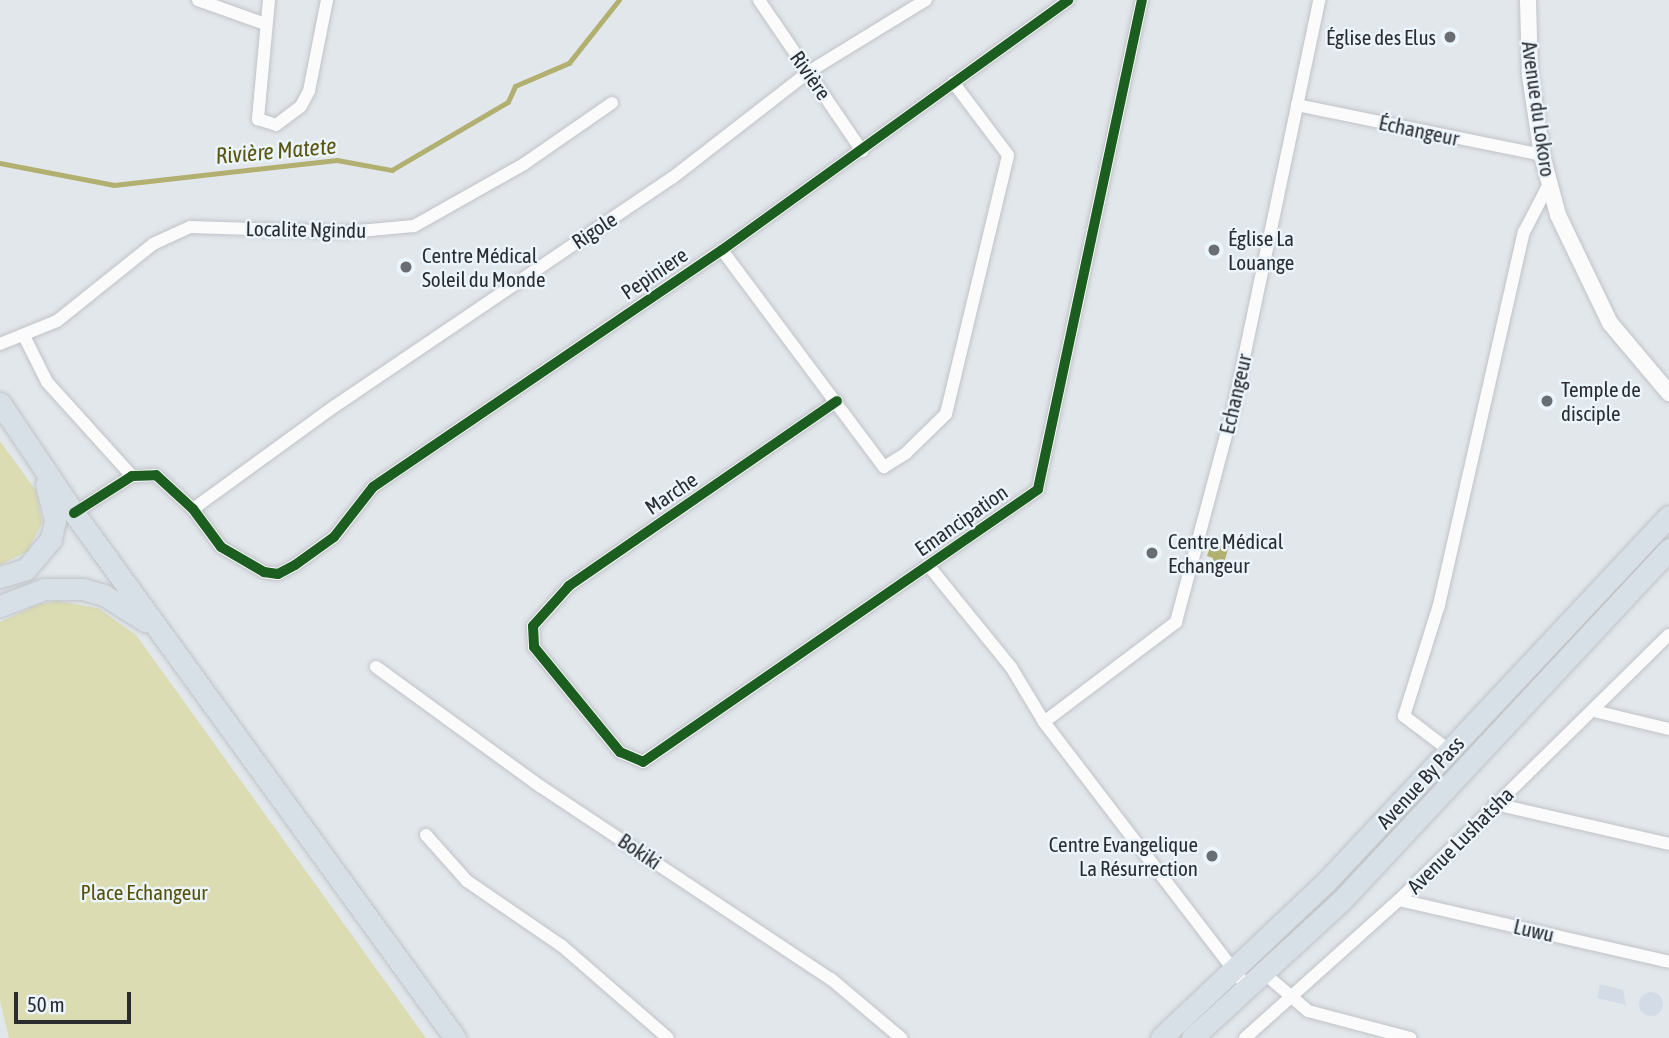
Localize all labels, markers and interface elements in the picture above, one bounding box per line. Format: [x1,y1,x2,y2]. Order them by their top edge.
place label: Église des Elus [1326,24,1436,50]
marker: Église des Elus [1442,29,1458,45]
street label: Avenue du Lokoro [1517,40,1561,178]
street label: Rivière [785,46,837,104]
street label: Échangeur [1377,109,1461,151]
water label: Rivière Matete [214,132,338,170]
street label: Rigole [567,206,621,254]
street label: Localite Ngindu [245,215,367,243]
place label: Église La Louange [1228,225,1294,275]
place label: Centre Médical Soleil du Monde [422,242,545,292]
street label: Pepiniere [616,242,692,304]
marker: Église La Louange [1206,242,1222,258]
marker: Centre Médical Soleil du Monde [396,257,416,277]
street label: Echangeur [1214,352,1256,436]
place label: Temple de disciple [1561,376,1641,426]
marker: Temple de disciple [1539,393,1555,409]
street label: Marche [640,466,702,520]
street label: Emancipation [910,479,1012,561]
place label: Centre Médical Echangeur [1168,528,1283,578]
marker: Centre Médical Echangeur [1142,543,1162,563]
street label: Avenue By Pass [1371,731,1469,833]
street label: Avenue Lushatsha [1402,782,1518,898]
street label: Bokiki [614,827,666,875]
place label: Centre Evangelique La Résurrection [1049,831,1198,881]
marker: Centre Evangelique La Résurrection [1204,848,1220,864]
park label: Place Echangeur [80,879,208,905]
street label: Luwu [1511,913,1557,947]
scale bar [18,978,135,1022]
text: 50 m [27,992,65,1016]

